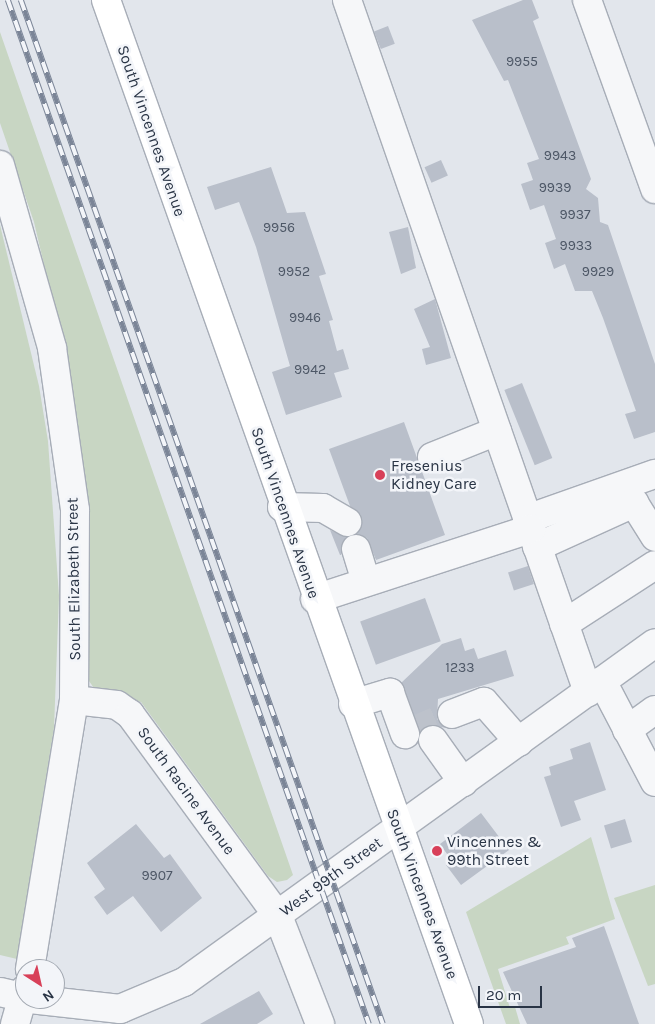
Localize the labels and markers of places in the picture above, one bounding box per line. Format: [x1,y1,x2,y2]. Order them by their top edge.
place label: Fresenius Kidney Care [391,456,477,494]
marker: Fresenius Kidney Care [373,468,387,482]
place label: Vincennes & 99th Street [447,832,541,870]
marker: Vincennes & 99th Street [431,845,443,857]

